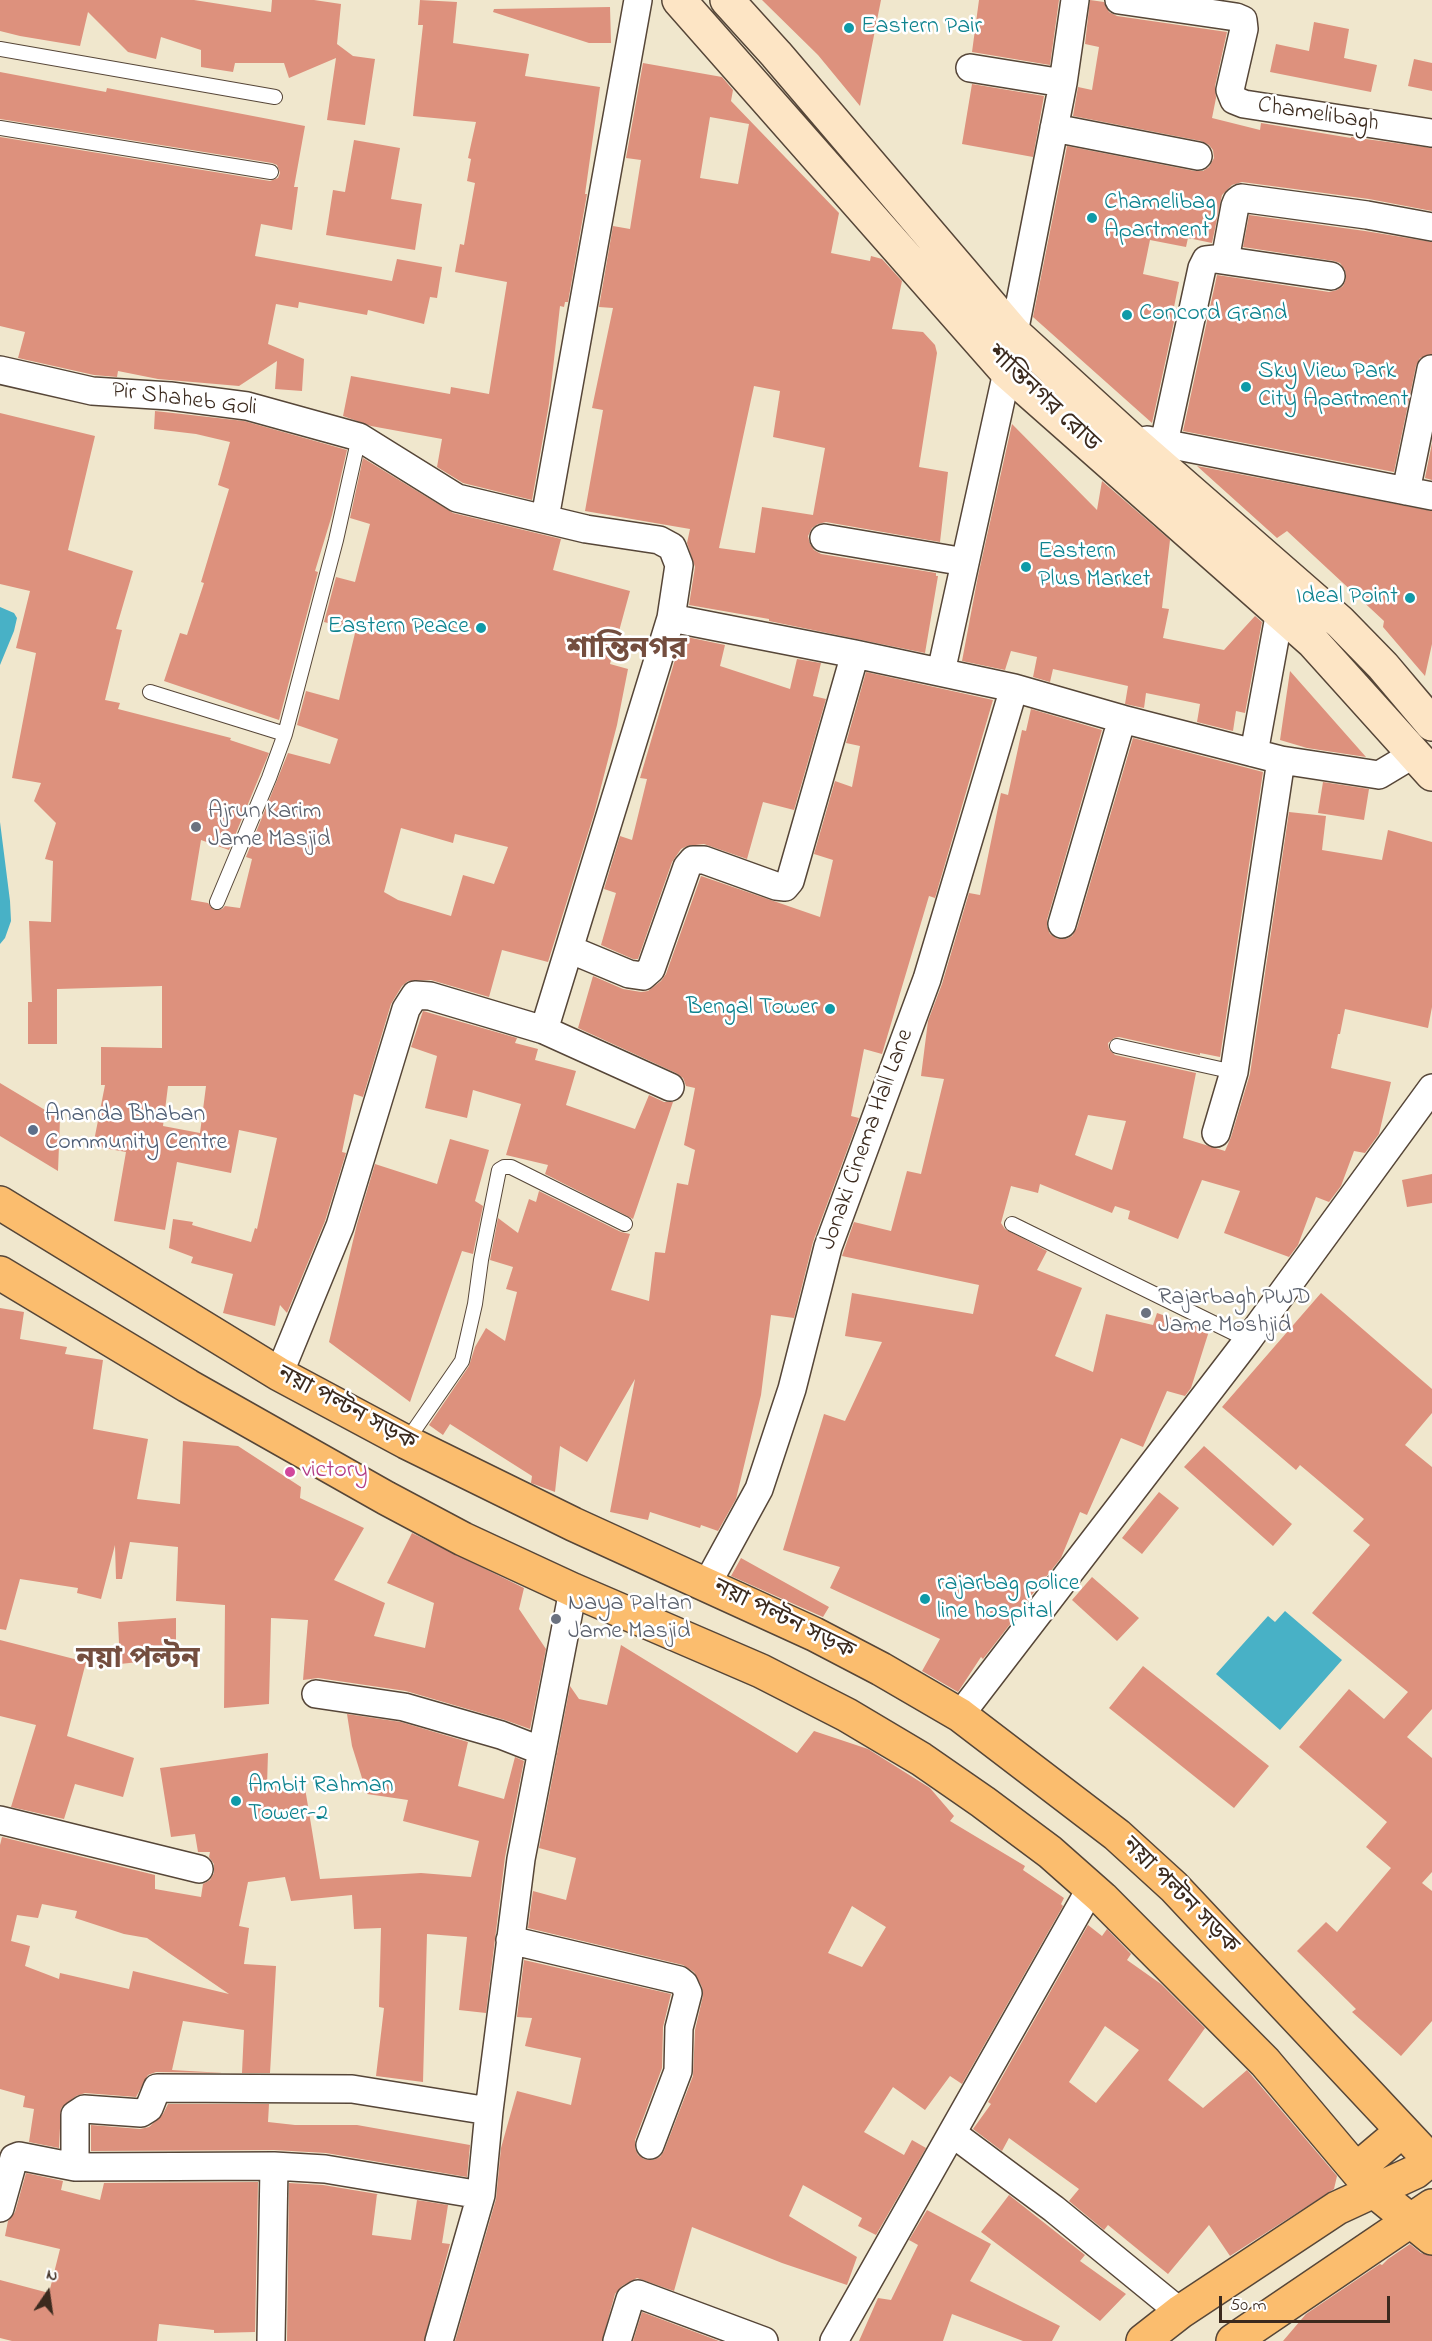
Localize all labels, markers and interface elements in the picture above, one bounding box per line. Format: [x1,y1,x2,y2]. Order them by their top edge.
place label: Eastern Pair [861,14,982,42]
marker: Eastern Pair [842,21,856,35]
street label: Chamelibagh [1255,92,1381,140]
place label: Chamelibag Apartment [1104,190,1216,246]
marker: Chamelibag Apartment [1085,211,1099,225]
place label: Concord Grand [1139,301,1287,329]
marker: Concord Grand [1120,308,1134,322]
street label: শান্তিনগর রোড [980,340,1104,460]
place label: Sky View Park City Apartment [1258,359,1408,415]
street label: Pir Shaheb Goli [110,378,258,424]
marker: Sky View Park City Apartment [1239,380,1253,394]
place label: Eastern Plus Market [1038,539,1151,595]
marker: Eastern Plus Market [1019,560,1033,574]
place label: Ideal Point [1296,584,1398,612]
marker: Ideal Point [1403,591,1417,605]
place label: Eastern Peace [328,614,469,642]
marker: Eastern Peace [474,621,488,635]
district label: শান্তিনগর [567,634,687,670]
place label: Ajrun Karim Jame Masjid [208,799,330,855]
marker: Ajrun Karim Jame Masjid [189,820,203,834]
place label: Bengal Tower [686,995,818,1023]
marker: Bengal Tower [823,1002,837,1016]
street label: Jonaki Cinema Hall Lane [815,1026,921,1254]
place label: Ananda Bhaban Community Centre [45,1102,227,1158]
marker: Ananda Bhaban Community Centre [26,1123,40,1137]
place label: Rajarbagh PWD Jame Moshjid [1158,1285,1311,1341]
marker: Rajarbagh PWD Jame Moshjid [1139,1306,1153,1320]
street label: নয়া পল্টন সড়ক [271,1361,421,1459]
place label: victory [302,1458,368,1486]
marker: victory [283,1465,297,1479]
place label: rajarbag police line hospital [937,1571,1080,1627]
street label: নয়া পল্টন সড়ক [708,1574,858,1668]
place label: Naya Paltan Jame Masjid [568,1591,692,1647]
marker: rajarbag police line hospital [918,1592,932,1606]
marker: Naya Paltan Jame Masjid [549,1612,563,1626]
district label: নয়া পল্টন [76,1644,200,1680]
place label: Ambit Rahman Tower-2 [248,1773,394,1829]
marker: Ambit Rahman Tower-2 [229,1794,243,1808]
street label: নয়া পল্টন সড়ক [1114,1832,1244,1962]
north arrow [18,2263,78,2323]
text: N [44,2263,60,2288]
scale bar [1222,2284,1393,2322]
text: 50 m [1230,2293,1267,2319]

